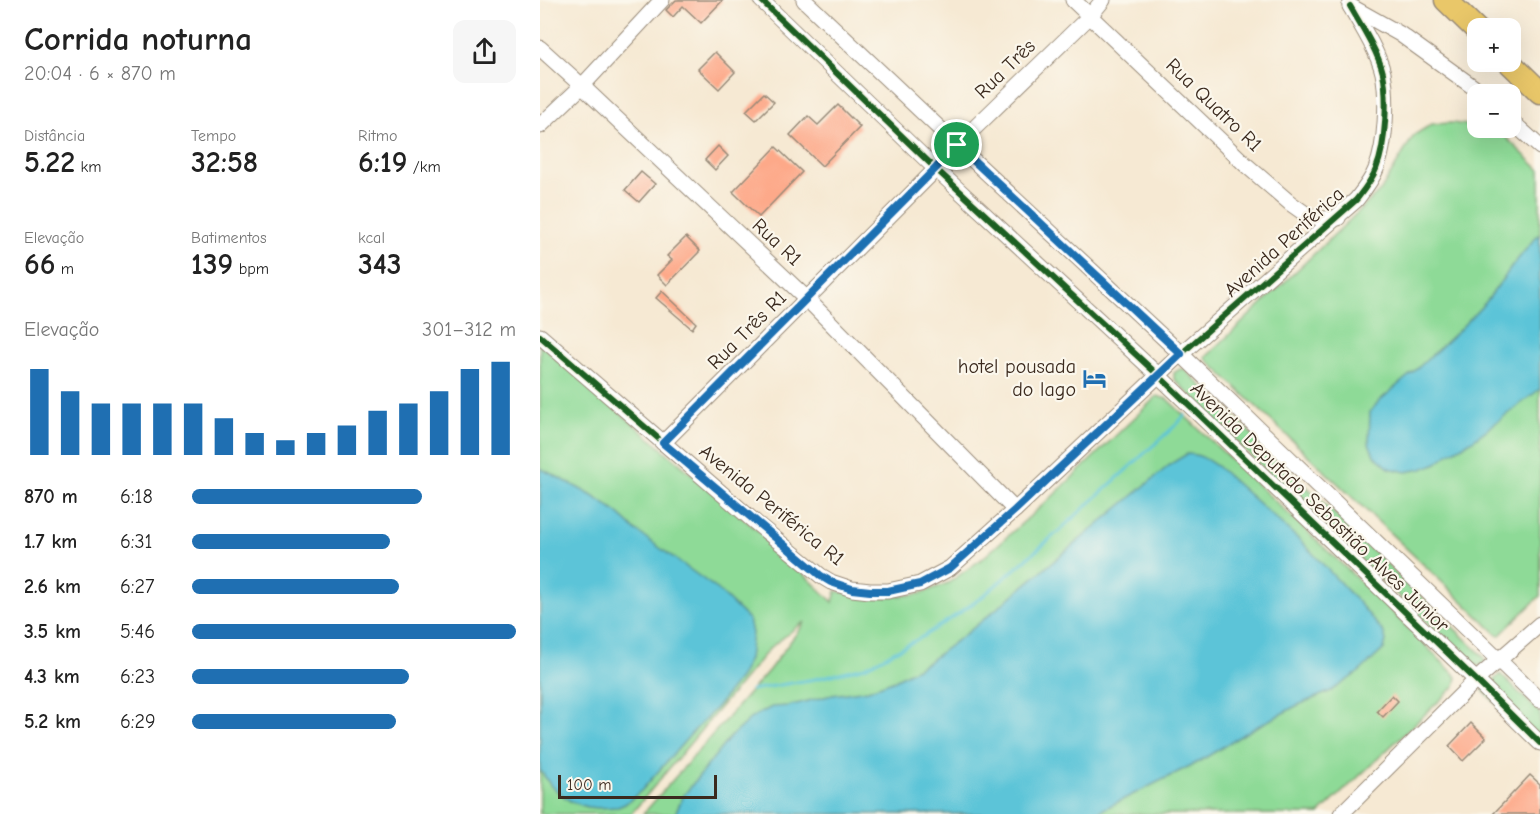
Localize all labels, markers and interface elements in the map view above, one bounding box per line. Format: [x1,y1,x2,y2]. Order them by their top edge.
map controls [1467,18,1521,138]
button: + [1467,18,1521,72]
text: Corrida noturna [24,20,252,58]
button: share [453,20,516,83]
street label: Rua Três [970,35,1040,103]
street label: Rua Quatro R1 [1161,54,1267,156]
text: 20:04 · 6 × 870 m [24,62,176,85]
button: − [1467,84,1521,138]
pin [931,119,982,170]
text: Distância [24,127,85,145]
text: Tempo [191,127,236,145]
text: Ritmo [358,127,397,145]
icon: arrive [940,128,973,161]
text: 5.22 [24,145,75,180]
text: 32:58 [191,145,258,180]
text: 6:19 [358,145,407,180]
text: km [75,158,102,176]
text: /km [407,158,441,176]
street label: Avenida Periférica [1219,182,1349,302]
street label: Rua R1 [748,213,806,271]
text: Elevação [24,229,84,247]
text: Batimentos [191,229,267,247]
text: kcal [358,229,385,247]
text: 66 [24,247,55,282]
text: 139 [191,247,233,282]
text: 343 [358,247,402,282]
text: m [55,260,74,278]
text: bpm [233,260,269,278]
street label: Rua Três R1 [703,286,791,374]
text: Elevação [24,318,99,341]
text: 301–312 m [422,318,516,341]
place label: hotel pousada do lago [958,355,1076,401]
hotel icon: hotel pousada do lago [1081,365,1107,391]
street label: Avenida Deputado Sebastião Alves Junior [1186,377,1454,637]
street label: Avenida Periférica R1 [695,440,849,570]
text: 870 m [24,485,78,508]
text: 6:18 [120,485,153,508]
text: 1.7 km [24,530,77,553]
text: 6:31 [120,530,153,553]
text: 2.6 km [24,575,81,598]
text: 6:27 [120,575,154,598]
text: 3.5 km [24,620,81,643]
text: 5:46 [120,620,155,643]
text: 4.3 km [24,665,80,688]
text: 6:23 [120,665,155,688]
text: 5.2 km [24,710,81,733]
text: 6:29 [120,710,156,733]
scale bar [558,772,717,800]
text: 100 m [567,776,611,794]

